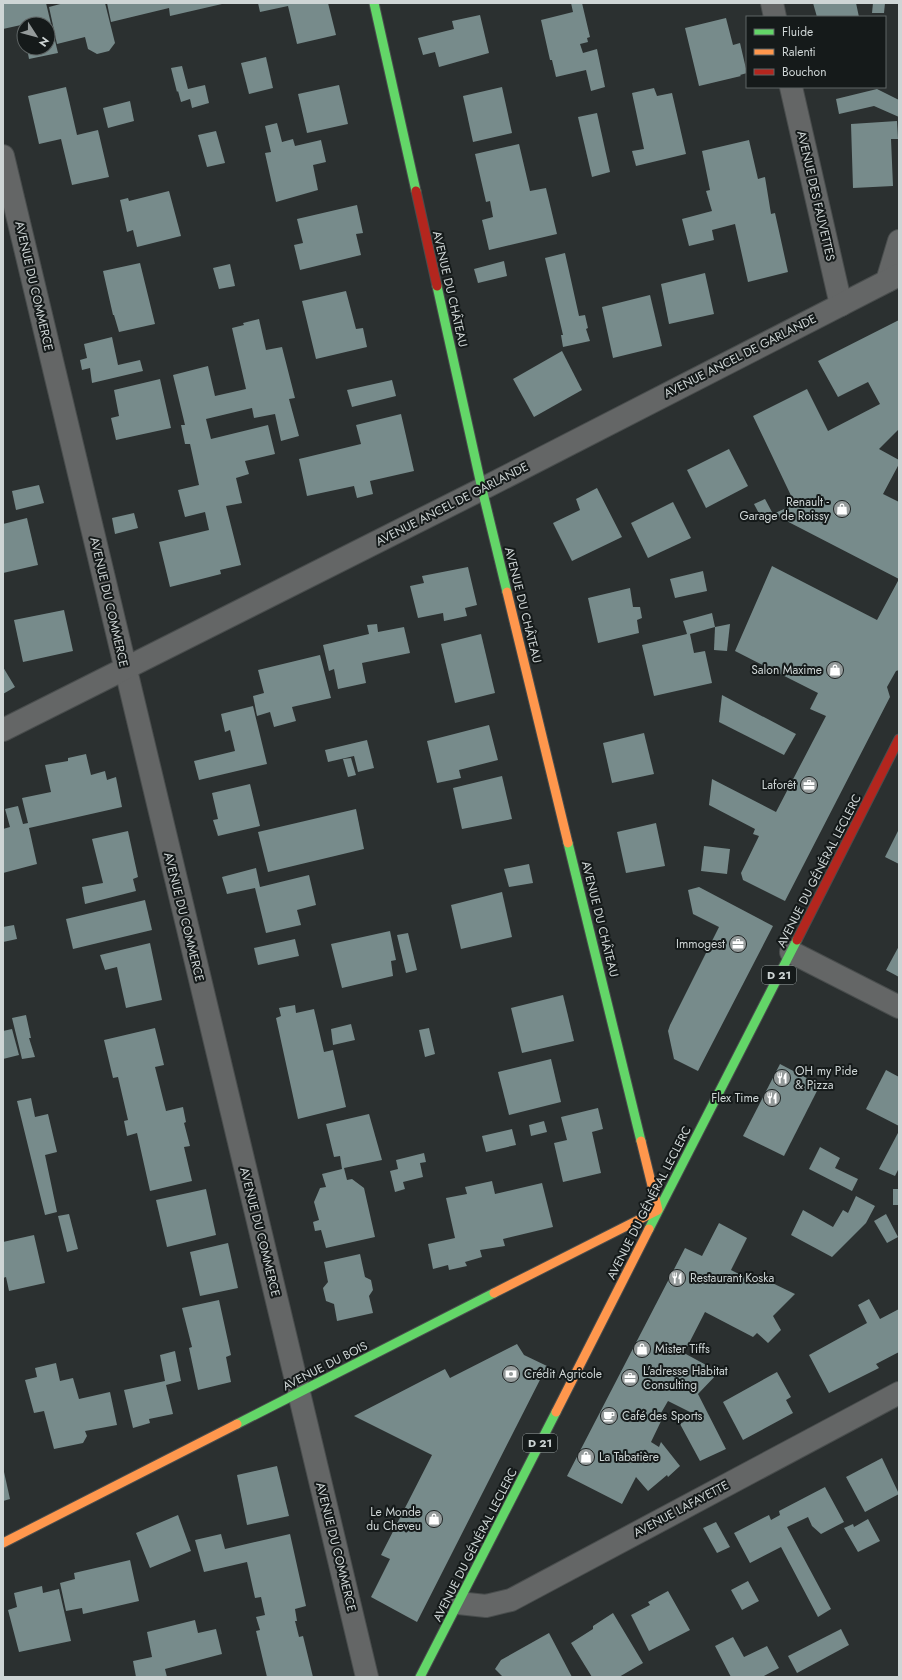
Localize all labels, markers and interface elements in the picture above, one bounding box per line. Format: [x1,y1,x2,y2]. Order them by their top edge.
north arrow [16,16,56,56]
legend [746,16,886,88]
text: Fluide [782,23,813,41]
text: N [35,34,53,50]
text: Ralenti [782,43,816,61]
text: Bouchon [782,63,826,81]
street label: AVENUE DES FAUVETTES [792,129,840,263]
street label: AVENUE DU COMMERCE [10,219,58,353]
street label: AVENUE DU CHÂTEAU [428,229,472,349]
street label: AVENUE ANCEL DE GARLANDE [661,310,819,402]
street label: AVENUE ANCEL DE GARLANDE [373,458,531,550]
place label: Renault - Garage de Roissy [740,493,830,525]
shop icon: Renault - Garage de Roissy [832,499,852,519]
street label: AVENUE DU COMMERCE [85,535,133,669]
street label: AVENUE DU CHÂTEAU [500,545,546,665]
shop icon: Salon Maxime [825,660,845,680]
place label: Salon Maxime [751,661,822,679]
office icon: Laforêt [799,775,819,795]
place label: Laforêt [762,776,796,794]
street label: AVENUE DU GÉNÉRAL LECLERC [772,791,866,951]
street label: AVENUE DU COMMERCE [159,850,209,984]
street label: AVENUE DU CHÂTEAU [577,859,623,979]
office icon: Immogest [728,934,748,954]
place label: Immogest [676,935,725,953]
road number: D 21 [762,966,796,984]
place label: OH my Pide & Pizza [795,1062,858,1094]
restaurant icon: OH my Pide & Pizza [772,1068,792,1088]
restaurant icon: Flex Time [762,1088,782,1108]
place label: Flex Time [711,1089,759,1107]
street label: AVENUE DU GÉNÉRAL LECLERC [602,1123,696,1283]
street label: AVENUE DU COMMERCE [235,1165,285,1299]
restaurant icon: Restaurant Koska [667,1268,687,1288]
place label: Restaurant Koska [690,1269,774,1287]
street label: AVENUE DU BOIS [279,1337,371,1395]
shop icon: Mister Tiffs [632,1339,652,1359]
place label: Mister Tiffs [655,1340,710,1358]
place label: L'adresse Habitat Consulting [643,1362,728,1394]
bank icon: Crédit Agricole [501,1364,521,1384]
place label: Crédit Agricole [524,1365,602,1383]
office icon: L'adresse Habitat Consulting [620,1368,640,1388]
cafe icon: Café des Sports [599,1406,619,1426]
place label: Café des Sports [622,1407,703,1425]
road number: D 21 [523,1434,557,1452]
shop icon: La Tabatière [576,1447,596,1467]
place label: La Tabatière [599,1448,659,1466]
street label: AVENUE DU GÉNÉRAL LECLERC [428,1465,522,1625]
street label: AVENUE LAFAYETTE [630,1476,732,1542]
street label: AVENUE DU COMMERCE [311,1480,361,1614]
place label: Le Monde du Cheveu [366,1503,421,1535]
shop icon: Le Monde du Cheveu [424,1509,444,1529]

